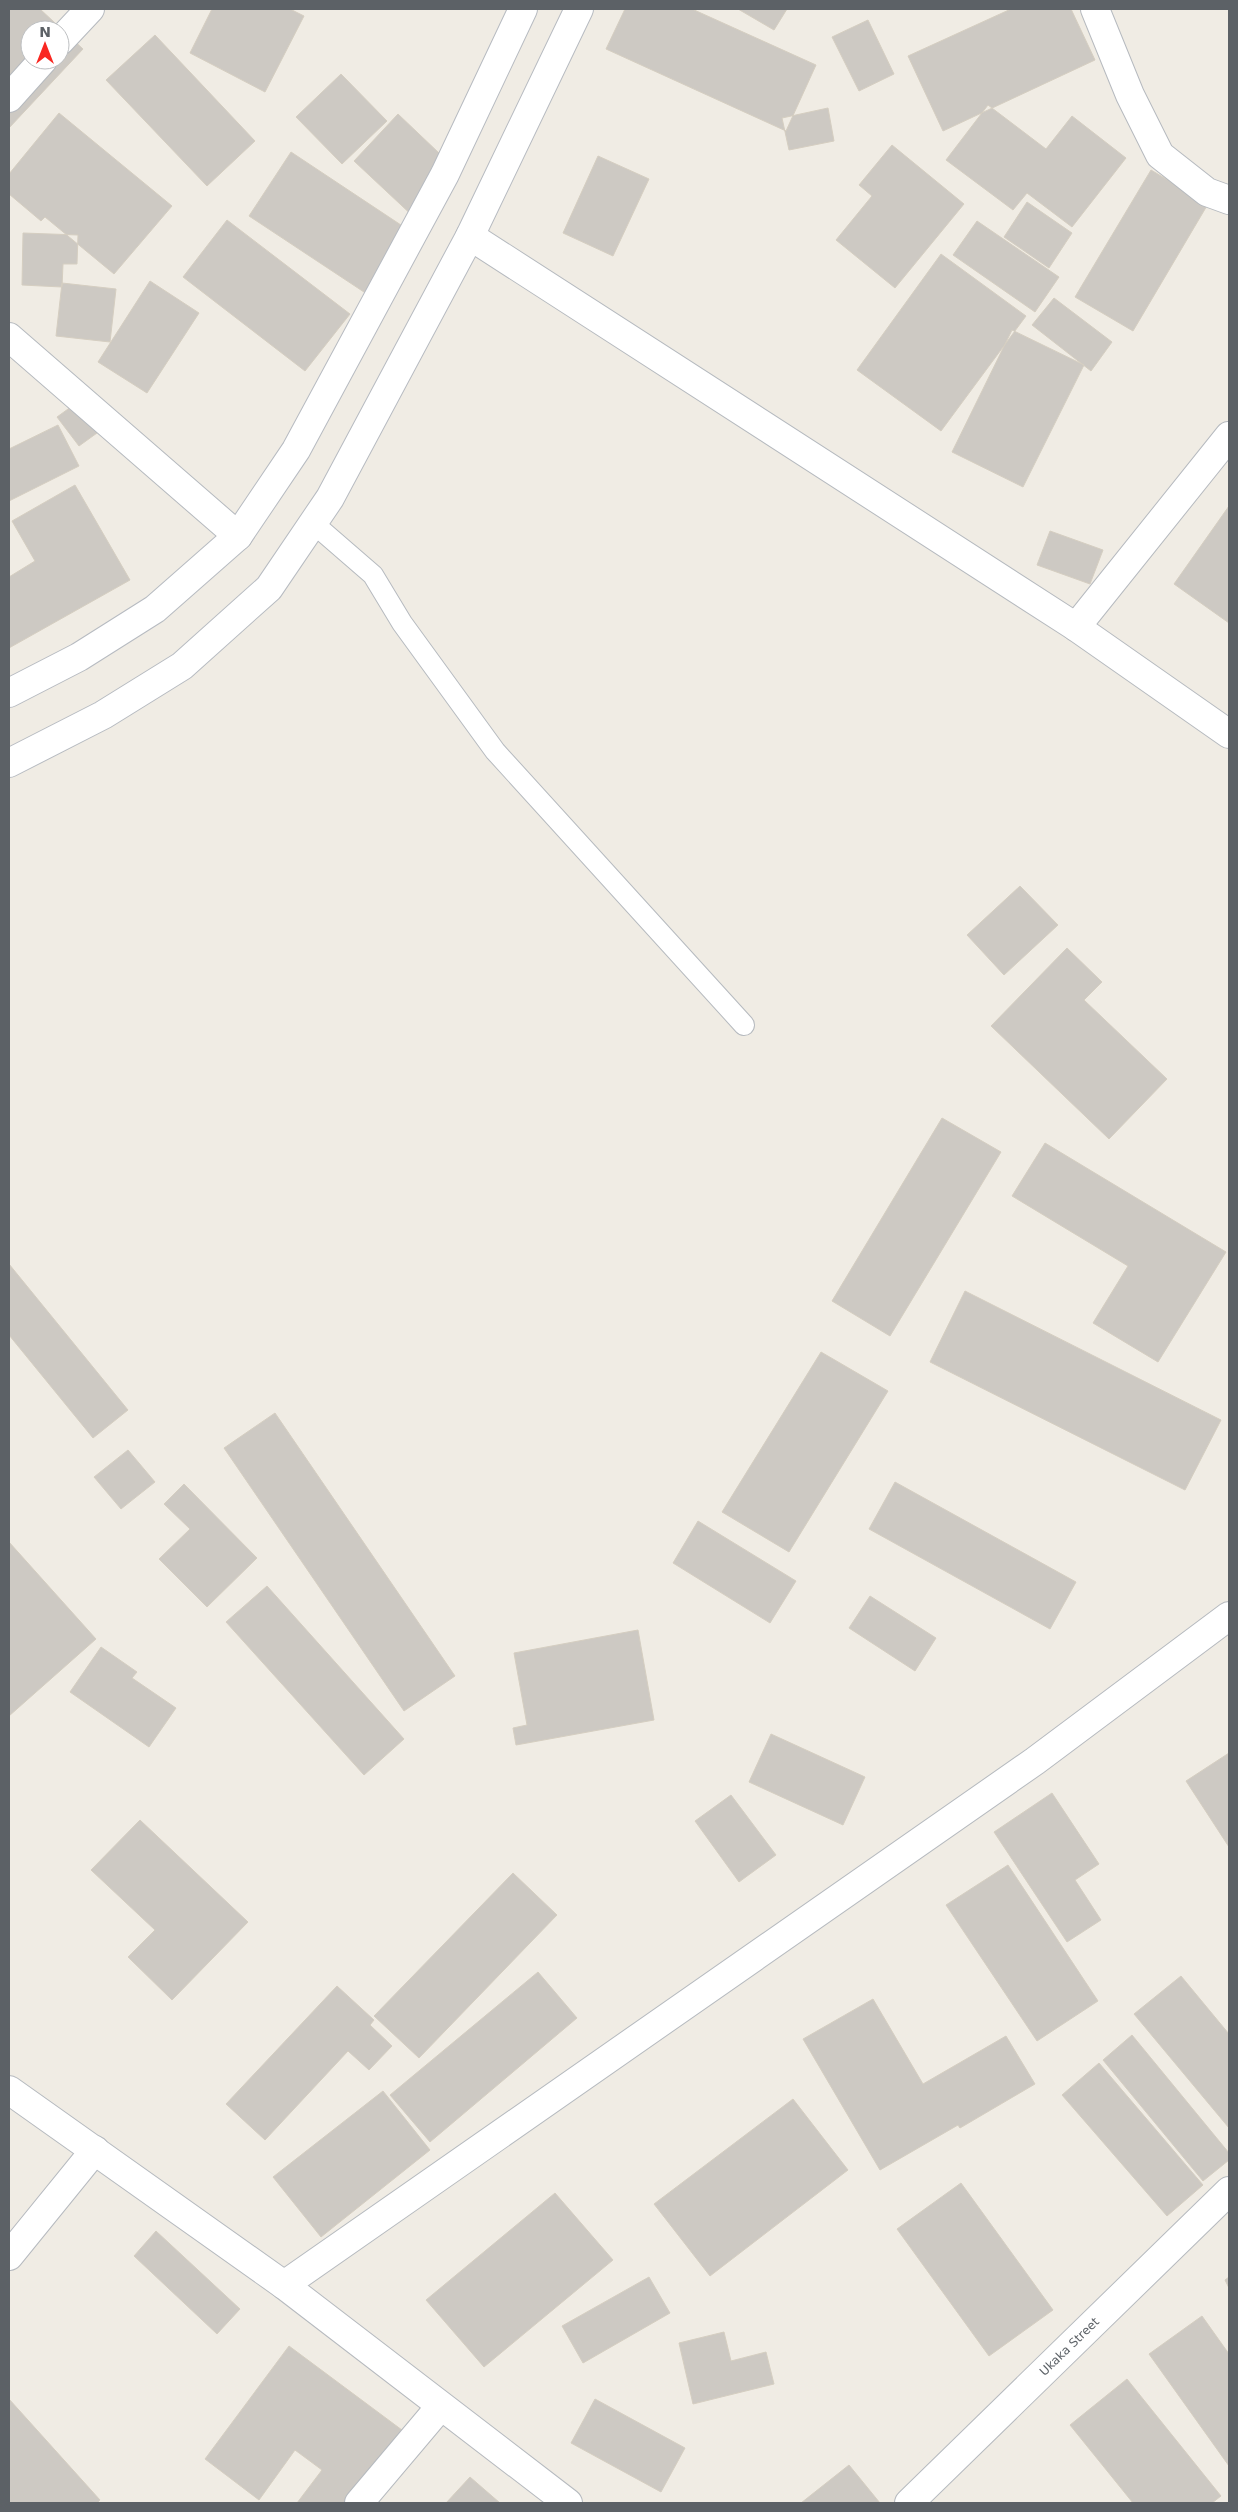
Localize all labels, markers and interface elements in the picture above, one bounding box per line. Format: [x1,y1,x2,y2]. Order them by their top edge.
north arrow [20,20,70,70]
text: N [39,24,51,40]
street label: Ukaka Street [1037,2314,1102,2379]

